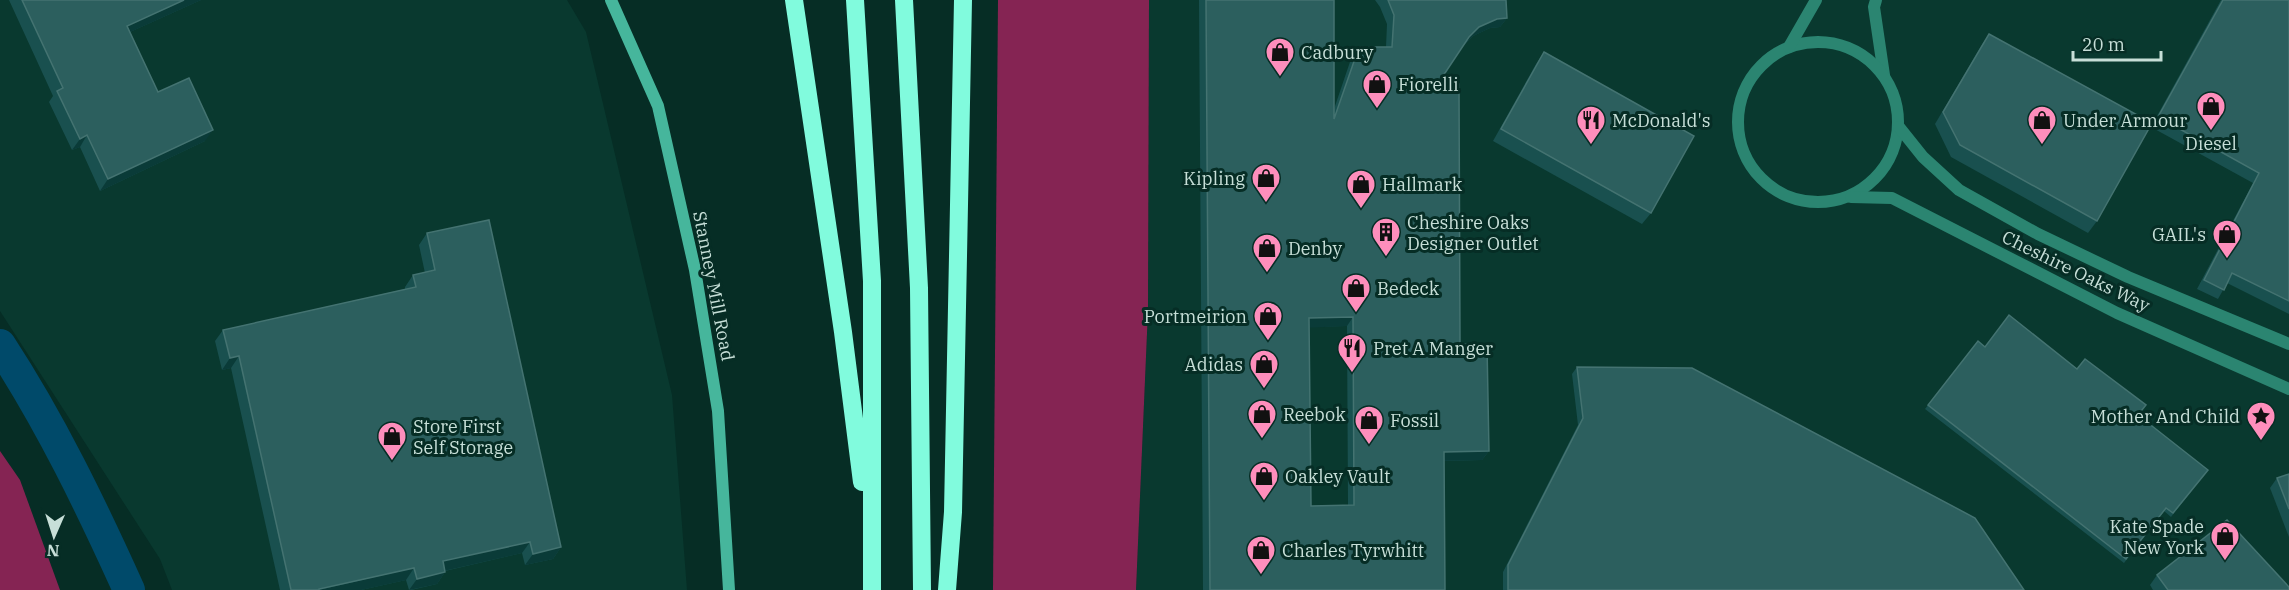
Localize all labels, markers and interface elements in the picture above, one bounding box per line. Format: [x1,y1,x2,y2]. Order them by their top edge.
scale bar [2073,24,2162,62]
text: 20 m [2082,33,2125,56]
shop icon: Cadbury [1264,36,1296,78]
place label: Cadbury [1301,41,1374,64]
shop icon: Fiorelli [1361,68,1393,110]
place label: Fiorelli [1398,73,1459,96]
shop icon: Diesel [2195,90,2227,132]
restaurant icon: McDonald's [1575,104,1607,146]
shop icon: Under Armour [2026,104,2058,146]
place label: McDonald's [1612,109,1711,132]
place label: Under Armour [2063,109,2187,132]
place label: Diesel [2185,132,2237,155]
shop icon: Kipling [1250,162,1282,204]
place label: Kipling [1183,167,1245,190]
shop icon: Hallmark [1345,168,1377,210]
place label: Hallmark [1382,173,1463,196]
street label: Stanney Mill Road [688,209,740,363]
place label: Cheshire Oaks Designer Outlet [1407,211,1539,255]
building icon: Cheshire Oaks Designer Outlet [1370,216,1402,258]
shop icon: GAIL's [2211,218,2243,260]
place label: GAIL's [2152,223,2206,246]
street label: Cheshire Oaks Way [1998,225,2154,317]
shop icon: Denby [1251,232,1283,274]
place label: Denby [1288,237,1343,260]
shop icon: Bedeck [1340,272,1372,314]
place label: Bedeck [1377,277,1440,300]
shop icon: Portmeirion [1252,300,1284,342]
place label: Portmeirion [1144,305,1247,328]
restaurant icon: Pret A Manger [1336,332,1368,374]
place label: Pret A Manger [1373,337,1493,360]
shop icon: Adidas [1248,348,1280,390]
place label: Adidas [1185,353,1243,376]
shop icon: Reebok [1246,398,1278,440]
place icon: Mother And Child [2245,400,2277,442]
place label: Reebok [1283,403,1346,426]
shop icon: Fossil [1353,404,1385,446]
place label: Mother And Child [2091,405,2240,428]
place label: Fossil [1390,409,1439,432]
place label: Store First Self Storage [413,415,513,459]
shop icon: Store First Self Storage [376,420,408,462]
shop icon: Oakley Vault [1248,460,1280,502]
place label: Oakley Vault [1285,465,1390,488]
north arrow [24,506,84,566]
place label: Kate Spade New York [2110,515,2204,559]
shop icon: Kate Spade New York [2209,520,2241,562]
shop icon: Charles Tyrwhitt [1245,534,1277,576]
place label: Charles Tyrwhitt [1282,539,1424,562]
text: N [46,541,60,561]

